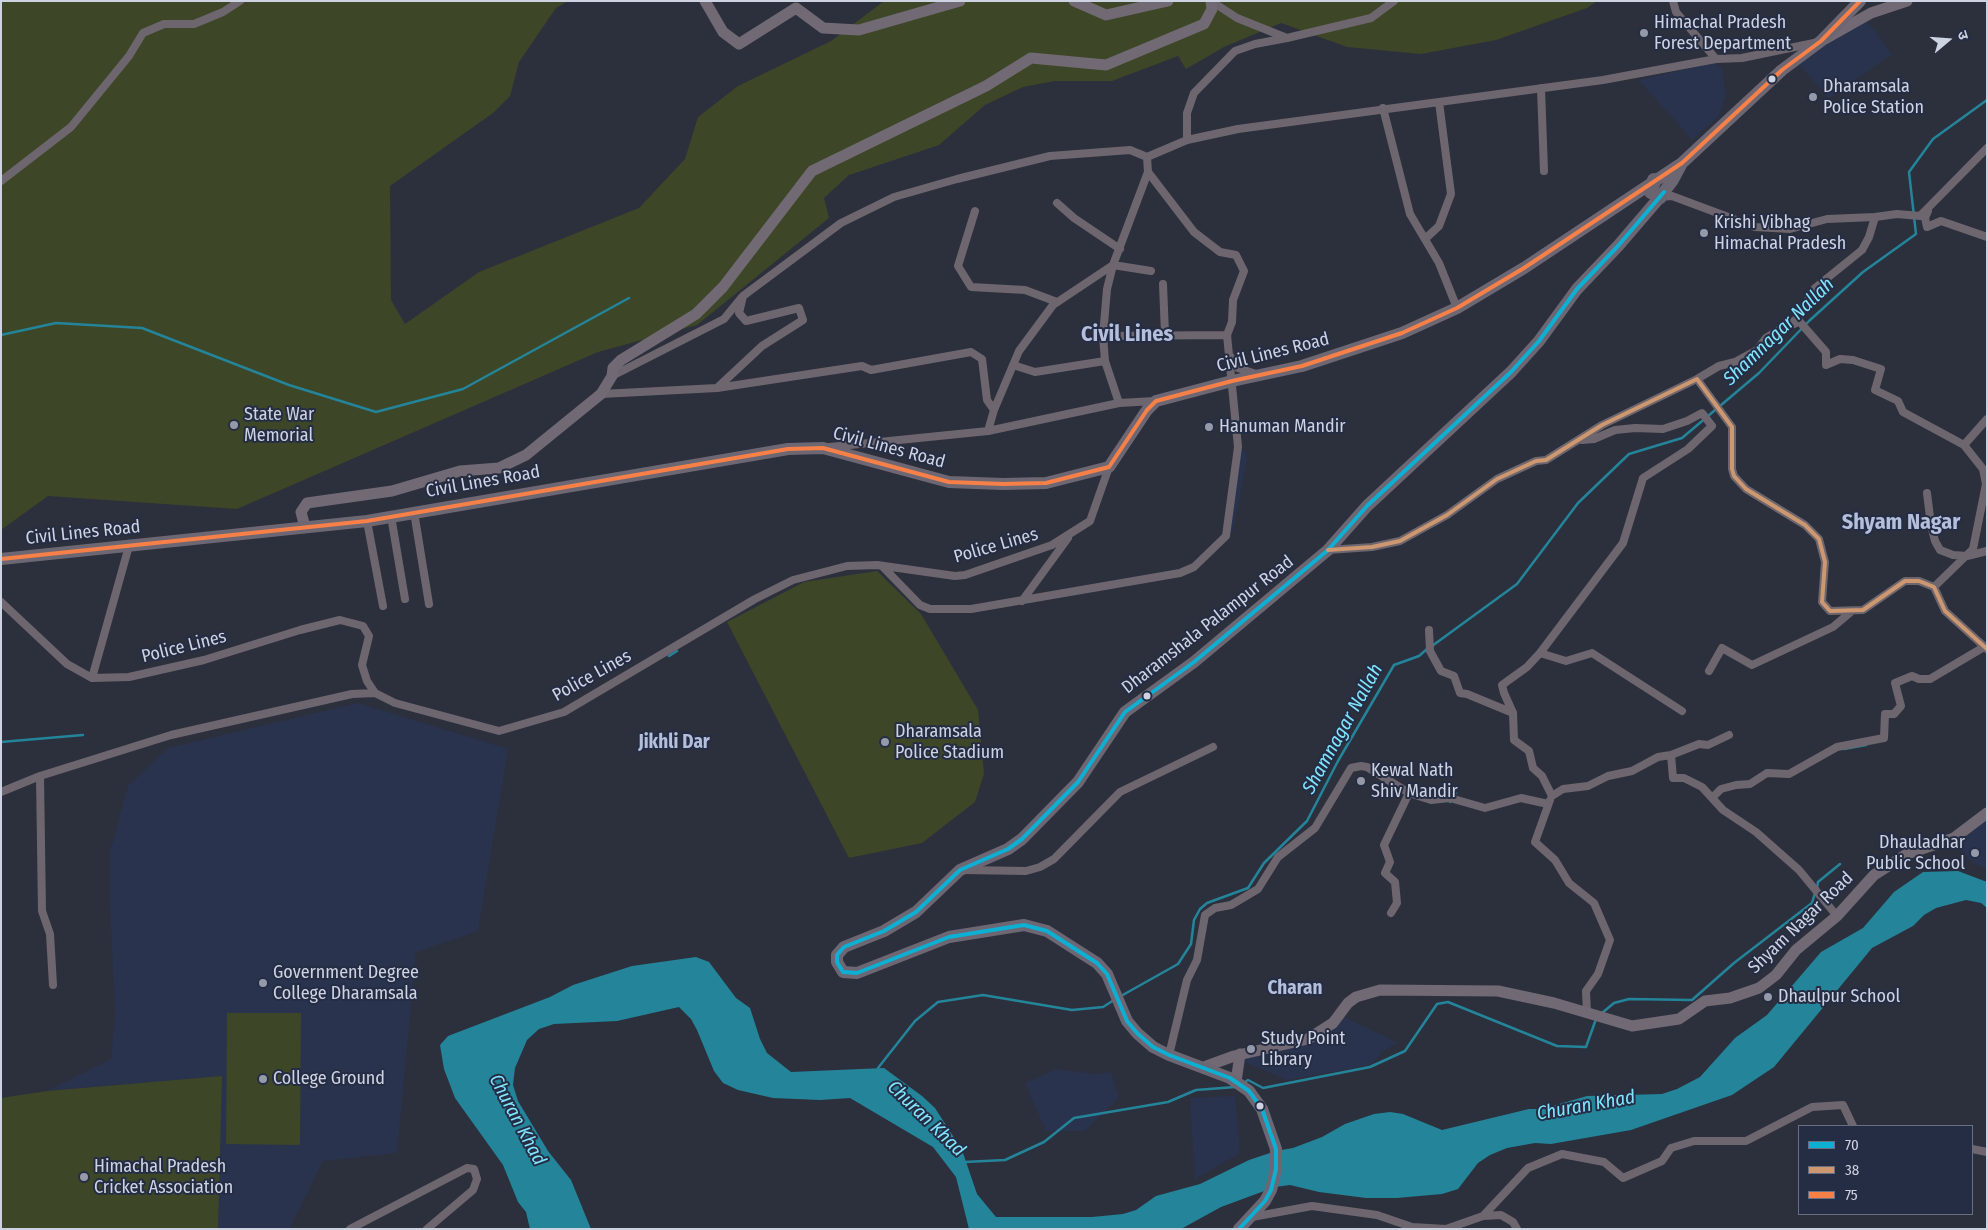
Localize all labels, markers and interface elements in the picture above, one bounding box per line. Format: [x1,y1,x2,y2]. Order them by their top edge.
place label: Himachal Pradesh Forest Department [1654,12,1791,54]
north arrow [1923,15,1973,65]
marker: Himachal Pradesh Forest Department [1638,27,1650,39]
text: उ [1953,29,1972,42]
unlabelled marker [1767,74,1777,84]
place label: Dharamsala Police Station [1823,76,1924,118]
marker: Dharamsala Police Station [1807,91,1819,103]
place label: Krishi Vibhag Himachal Pradesh [1714,212,1846,254]
marker: Krishi Vibhag Himachal Pradesh [1698,227,1710,239]
water label: Shamnagar Nallah [1719,273,1839,391]
district label: Civil Lines [1081,322,1173,348]
street label: Civil Lines Road [1214,329,1332,377]
place label: State War Memorial [244,404,314,446]
place label: Hanuman Mandir [1219,416,1346,438]
marker: State War Memorial [228,419,240,431]
marker: Hanuman Mandir [1203,421,1215,433]
street label: Civil Lines Road [831,423,947,473]
street label: Civil Lines Road [424,461,542,503]
district label: Shyam Nagar [1842,510,1960,536]
street label: Civil Lines Road [25,516,141,550]
street label: Police Lines [951,524,1041,568]
street label: Dharamshala Palampur Road [1118,551,1298,699]
street label: Police Lines [139,626,229,668]
street label: Police Lines [549,646,635,706]
water label: Shamnagar Nallah [1298,660,1388,798]
unlabelled marker [1142,691,1152,701]
place label: Dharamsala Police Stadium [895,721,1004,764]
district label: Jikhli Dar [638,732,710,754]
marker: Dharamsala Police Stadium [879,736,891,748]
place label: Kewal Nath Shiv Mandir [1371,760,1458,802]
marker: Kewal Nath Shiv Mandir [1355,775,1367,787]
place label: Dhauladhar Public School [1866,832,1965,874]
marker: Dhauladhar Public School [1969,847,1981,859]
street label: Shyam Nagar Road [1744,868,1858,978]
place label: Government Degree College Dharamsala [273,962,419,1004]
marker: Government Degree College Dharamsala [257,977,269,989]
district label: Charan [1268,978,1322,1000]
place label: Dhaulpur School [1778,986,1900,1008]
marker: Dhaulpur School [1762,991,1774,1003]
place label: Study Point Library [1261,1028,1345,1070]
marker: Study Point Library [1245,1043,1257,1055]
place label: College Ground [273,1068,385,1090]
water label: Churan Khad [484,1071,550,1169]
marker: College Ground [257,1073,269,1085]
water label: Churan Khad [882,1076,970,1162]
water label: Churan Khad [1535,1086,1637,1126]
unlabelled marker [1255,1101,1265,1111]
legend [1798,1125,1973,1215]
text: 70 [1845,1136,1859,1154]
place label: Himachal Pradesh Cricket Association [94,1156,233,1198]
text: 38 [1845,1161,1859,1179]
marker: Himachal Pradesh Cricket Association [78,1171,90,1183]
text: 75 [1845,1186,1858,1204]

